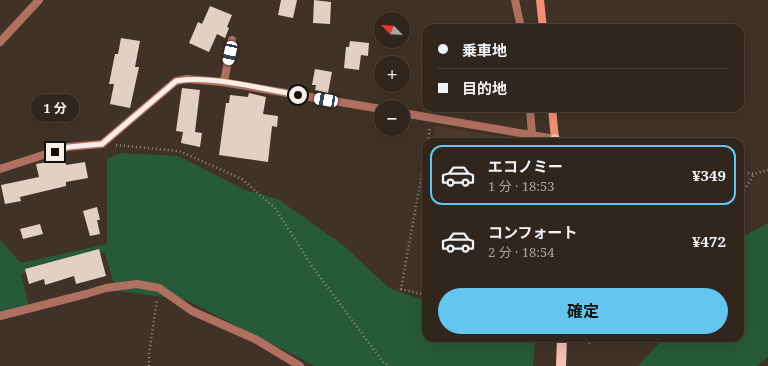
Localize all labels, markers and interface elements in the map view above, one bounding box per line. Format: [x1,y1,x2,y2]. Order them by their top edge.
north arrow [374,12,410,48]
map controls [374,12,410,136]
car [222,40,238,66]
text: 乗車地 [462,40,507,60]
button: + [374,56,410,92]
text: 目的地 [462,78,507,98]
route start [289,86,307,104]
car [313,92,339,108]
callout: 1 分 [31,94,79,122]
text: 1 分 [43,99,67,117]
button: − [374,100,410,136]
route end [46,143,64,161]
text: エコノミー [488,156,563,176]
icon: car [440,157,476,193]
text: ¥349 [692,165,726,185]
text: 1 分 · 18:53 [488,177,554,195]
text: コンフォート [488,222,578,242]
icon: car [440,223,476,259]
text: ¥472 [692,231,726,251]
text: 2 分 · 18:54 [488,243,554,261]
button: 確定 [438,288,728,334]

